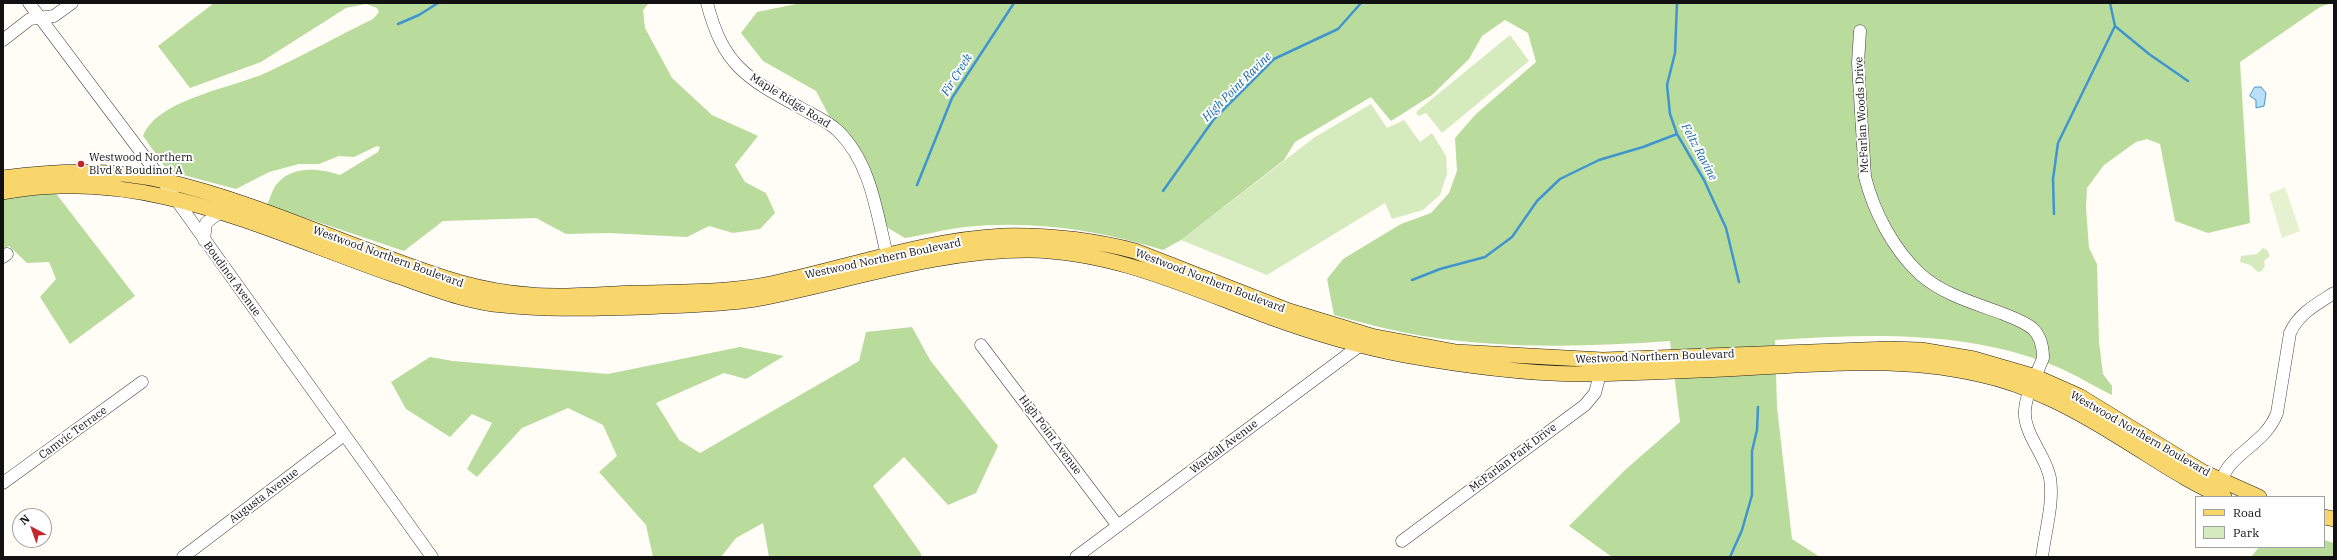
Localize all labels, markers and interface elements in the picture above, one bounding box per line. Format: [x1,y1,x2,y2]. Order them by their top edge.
water label: High Point Ravine [1199,49,1275,125]
water label: Fir Creek [938,51,976,99]
street label: McFarlan Woods Drive [1852,56,1872,174]
street label: Maple Ridge Road [747,71,833,131]
water label: Feltz Ravine [1678,121,1720,183]
place label: Westwood Northern Blvd & Boudinot A [89,151,193,177]
marker: Westwood Northern Blvd & Boudinot A [76,159,86,169]
street label: Westwood Northern Boulevard [311,224,465,290]
street label: Westwood Northern Boulevard [804,236,962,282]
street label: Boudinot Avenue [201,239,263,319]
street label: Westwood Northern Boulevard [1133,246,1287,316]
street label: Westwood Northern Boulevard [1575,348,1735,366]
street label: Westwood Northern Boulevard [2068,388,2212,480]
street label: High Point Avenue [1016,393,1084,477]
street label: Camvic Terrace [36,404,110,462]
street label: Wardall Avenue [1188,417,1260,477]
street label: McFarlan Park Drive [1467,421,1559,495]
street label: Augusta Avenue [227,466,301,526]
legend [2195,496,2325,548]
text: Road [2233,505,2262,520]
north arrow [12,508,52,548]
text: N [17,512,33,528]
text: Park [2233,525,2259,540]

